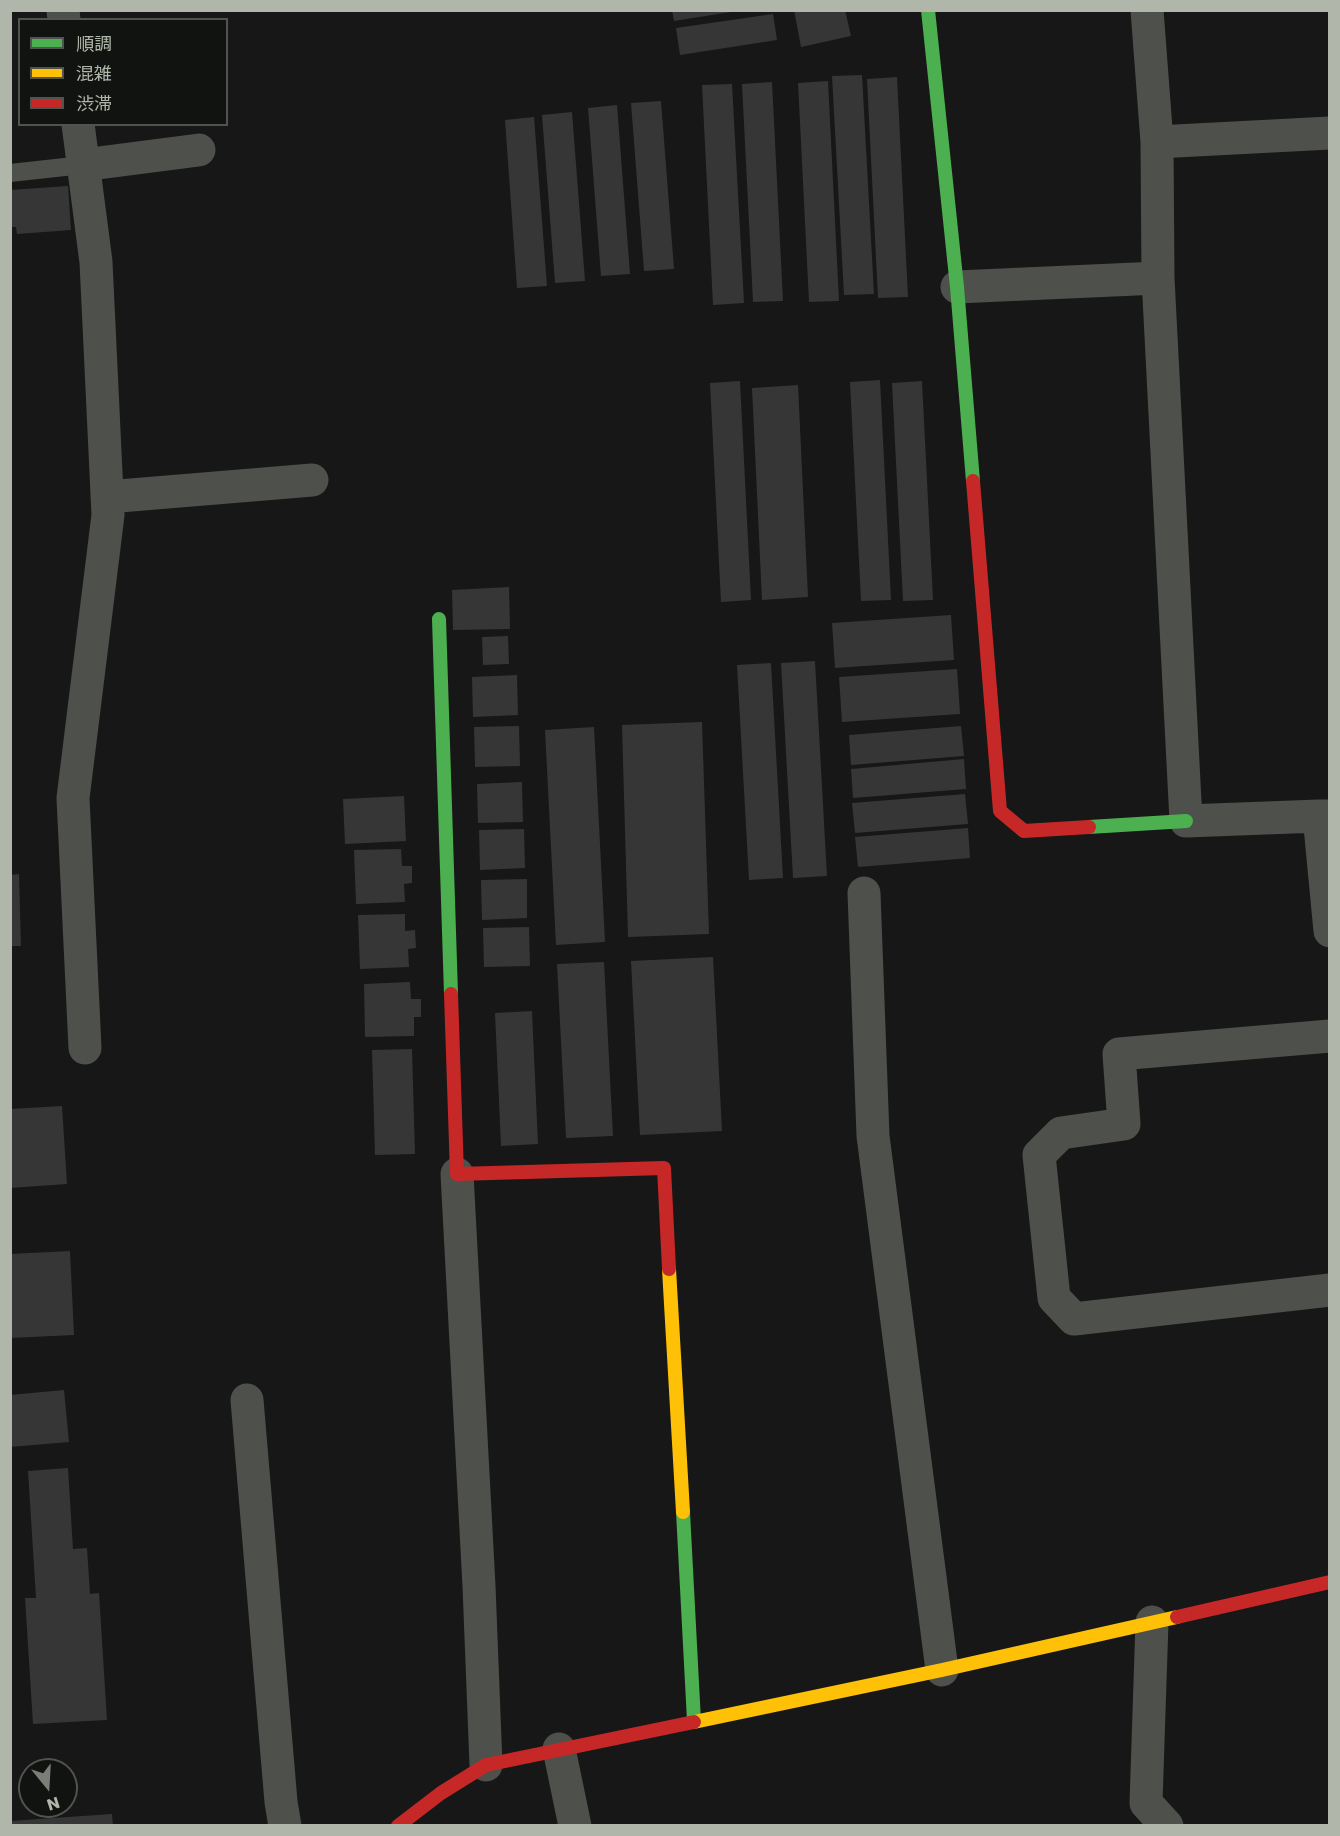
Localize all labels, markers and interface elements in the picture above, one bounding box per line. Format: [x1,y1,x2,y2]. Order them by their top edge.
legend [18,18,228,126]
text: 順調 [76,31,112,56]
text: 混雑 [76,61,112,86]
text: 渋滞 [76,91,112,116]
north arrow [18,1758,78,1818]
text: N [44,1791,62,1816]

